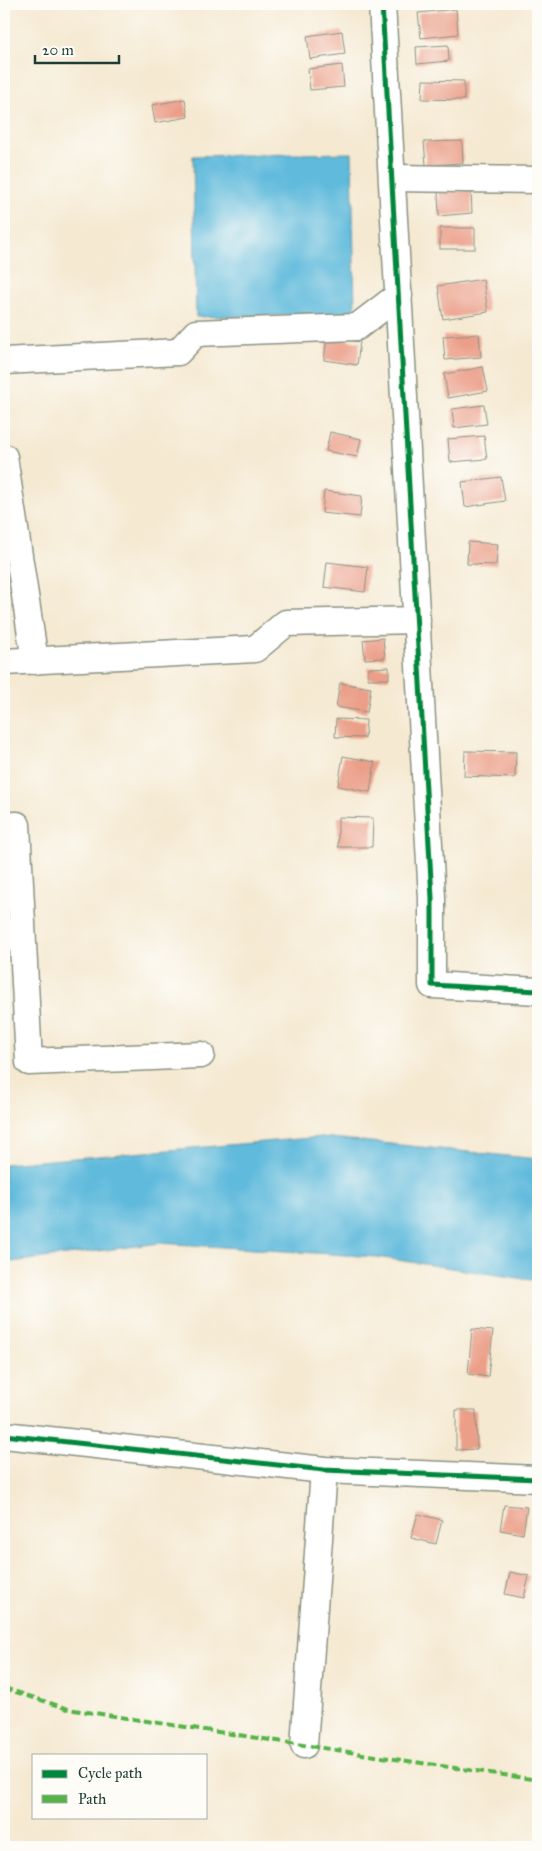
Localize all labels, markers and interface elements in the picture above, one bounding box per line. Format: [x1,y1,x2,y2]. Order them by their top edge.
scale bar [35,32,119,64]
text: 20 m [42,41,74,59]
legend [32,1754,208,1818]
text: Cycle path [78,1764,143,1782]
text: Path [78,1790,107,1808]

